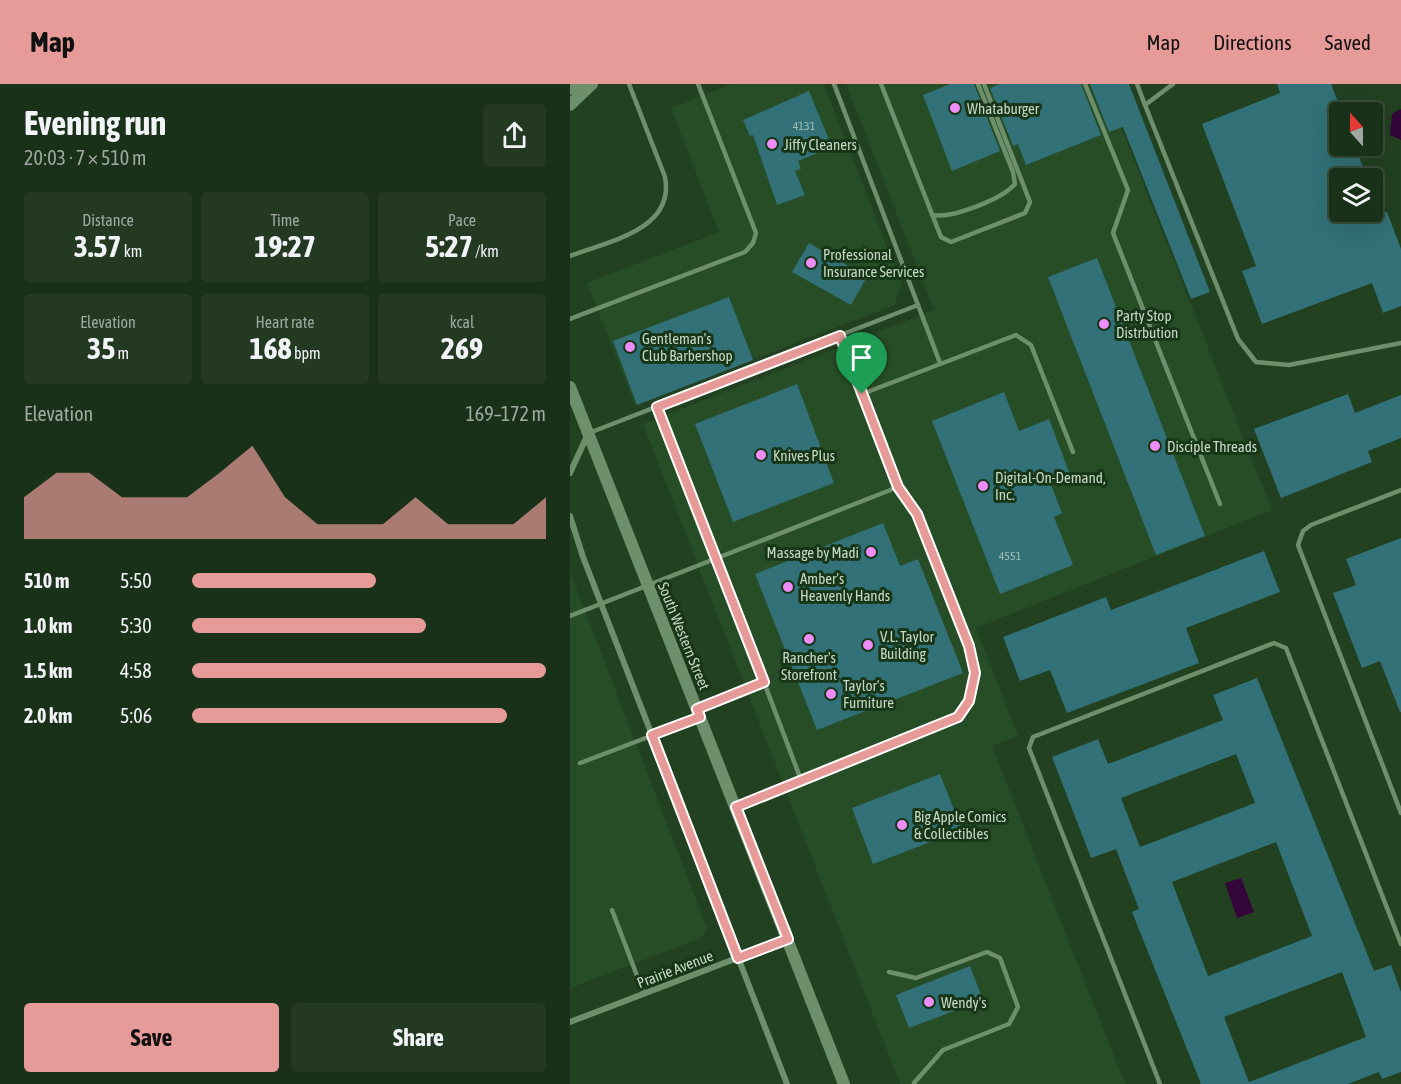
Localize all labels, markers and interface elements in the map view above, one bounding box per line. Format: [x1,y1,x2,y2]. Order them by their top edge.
text: Map [30,26,75,58]
text: Map [1146,30,1180,54]
text: Directions [1213,30,1292,54]
text: Saved [1325,30,1371,54]
place label: Whataburger [967,100,1040,117]
marker: Whataburger [948,101,962,115]
north arrow [1329,102,1383,156]
map controls [1329,102,1383,222]
text: Evening run [24,104,166,142]
button: share [483,104,546,167]
house number: 4131 [793,119,816,133]
place label: Jiffy Cleaners [784,136,857,153]
marker: Jiffy Cleaners [765,137,779,151]
text: 20:03 · 7 × 510 m [24,146,146,169]
button: layers [1329,168,1383,222]
text: Distance [82,211,134,229]
text: Time [270,211,300,229]
text: Pace [448,211,476,229]
text: 3.57 [74,229,121,263]
text: 19:27 [254,229,316,263]
text: 5:27 [425,229,473,263]
text: km [121,242,142,260]
text: /km [473,242,499,260]
place label: Professional Insurance Services [823,246,924,280]
marker: Professional Insurance Services [804,256,818,270]
place label: Party Stop Distrbution [1116,307,1178,341]
text: Elevation [80,313,136,331]
text: Heart rate [256,313,314,331]
text: kcal [450,313,474,331]
marker: Party Stop Distrbution [1097,317,1111,331]
place label: Gentleman's Club Barbershop [642,330,733,364]
text: 35 [87,331,115,365]
text: 168 [249,331,292,365]
text: 269 [441,331,483,365]
pin [836,332,887,394]
marker: Gentleman's Club Barbershop [623,340,637,354]
icon: arrive [845,341,878,374]
text: m [115,344,129,362]
text: bpm [292,344,321,362]
text: Elevation [24,402,93,425]
text: 169–172 m [465,402,546,425]
place label: Disciple Threads [1167,438,1257,455]
marker: Disciple Threads [1148,439,1162,453]
place label: Knives Plus [773,447,835,464]
marker: Knives Plus [754,448,768,462]
place label: Digital-On-Demand, Inc. [995,469,1106,503]
marker: Digital-On-Demand, Inc. [976,479,990,493]
place label: Massage by Madi [767,544,859,561]
marker: Massage by Madi [864,545,878,559]
house number: 4551 [999,549,1022,563]
text: 510 m [24,569,69,592]
text: 5:50 [120,569,152,592]
place label: Amber's Heavenly Hands [800,570,890,604]
street label: South Western Street [655,580,713,692]
marker: Amber's Heavenly Hands [781,580,795,594]
text: 1.0 km [24,614,72,637]
text: 5:30 [120,614,152,637]
place label: V.L. Taylor Building [880,628,935,662]
marker: Rancher's Storefront [802,632,816,646]
marker: V.L. Taylor Building [861,638,875,652]
place label: Rancher's Storefront [781,649,837,683]
text: 1.5 km [24,659,72,682]
text: 4:58 [120,659,152,682]
place label: Taylor's Furniture [843,677,894,711]
marker: Taylor's Furniture [824,687,838,701]
text: 2.0 km [24,704,72,727]
text: 5:06 [120,704,152,727]
place label: Big Apple Comics & Collectibles [914,808,1006,842]
marker: Big Apple Comics & Collectibles [895,818,909,832]
street label: Prairie Avenue [635,947,716,991]
place label: Wendy's [941,994,987,1011]
marker: Wendy's [922,995,936,1009]
button: Save [24,1003,279,1072]
button: Share [291,1003,546,1072]

